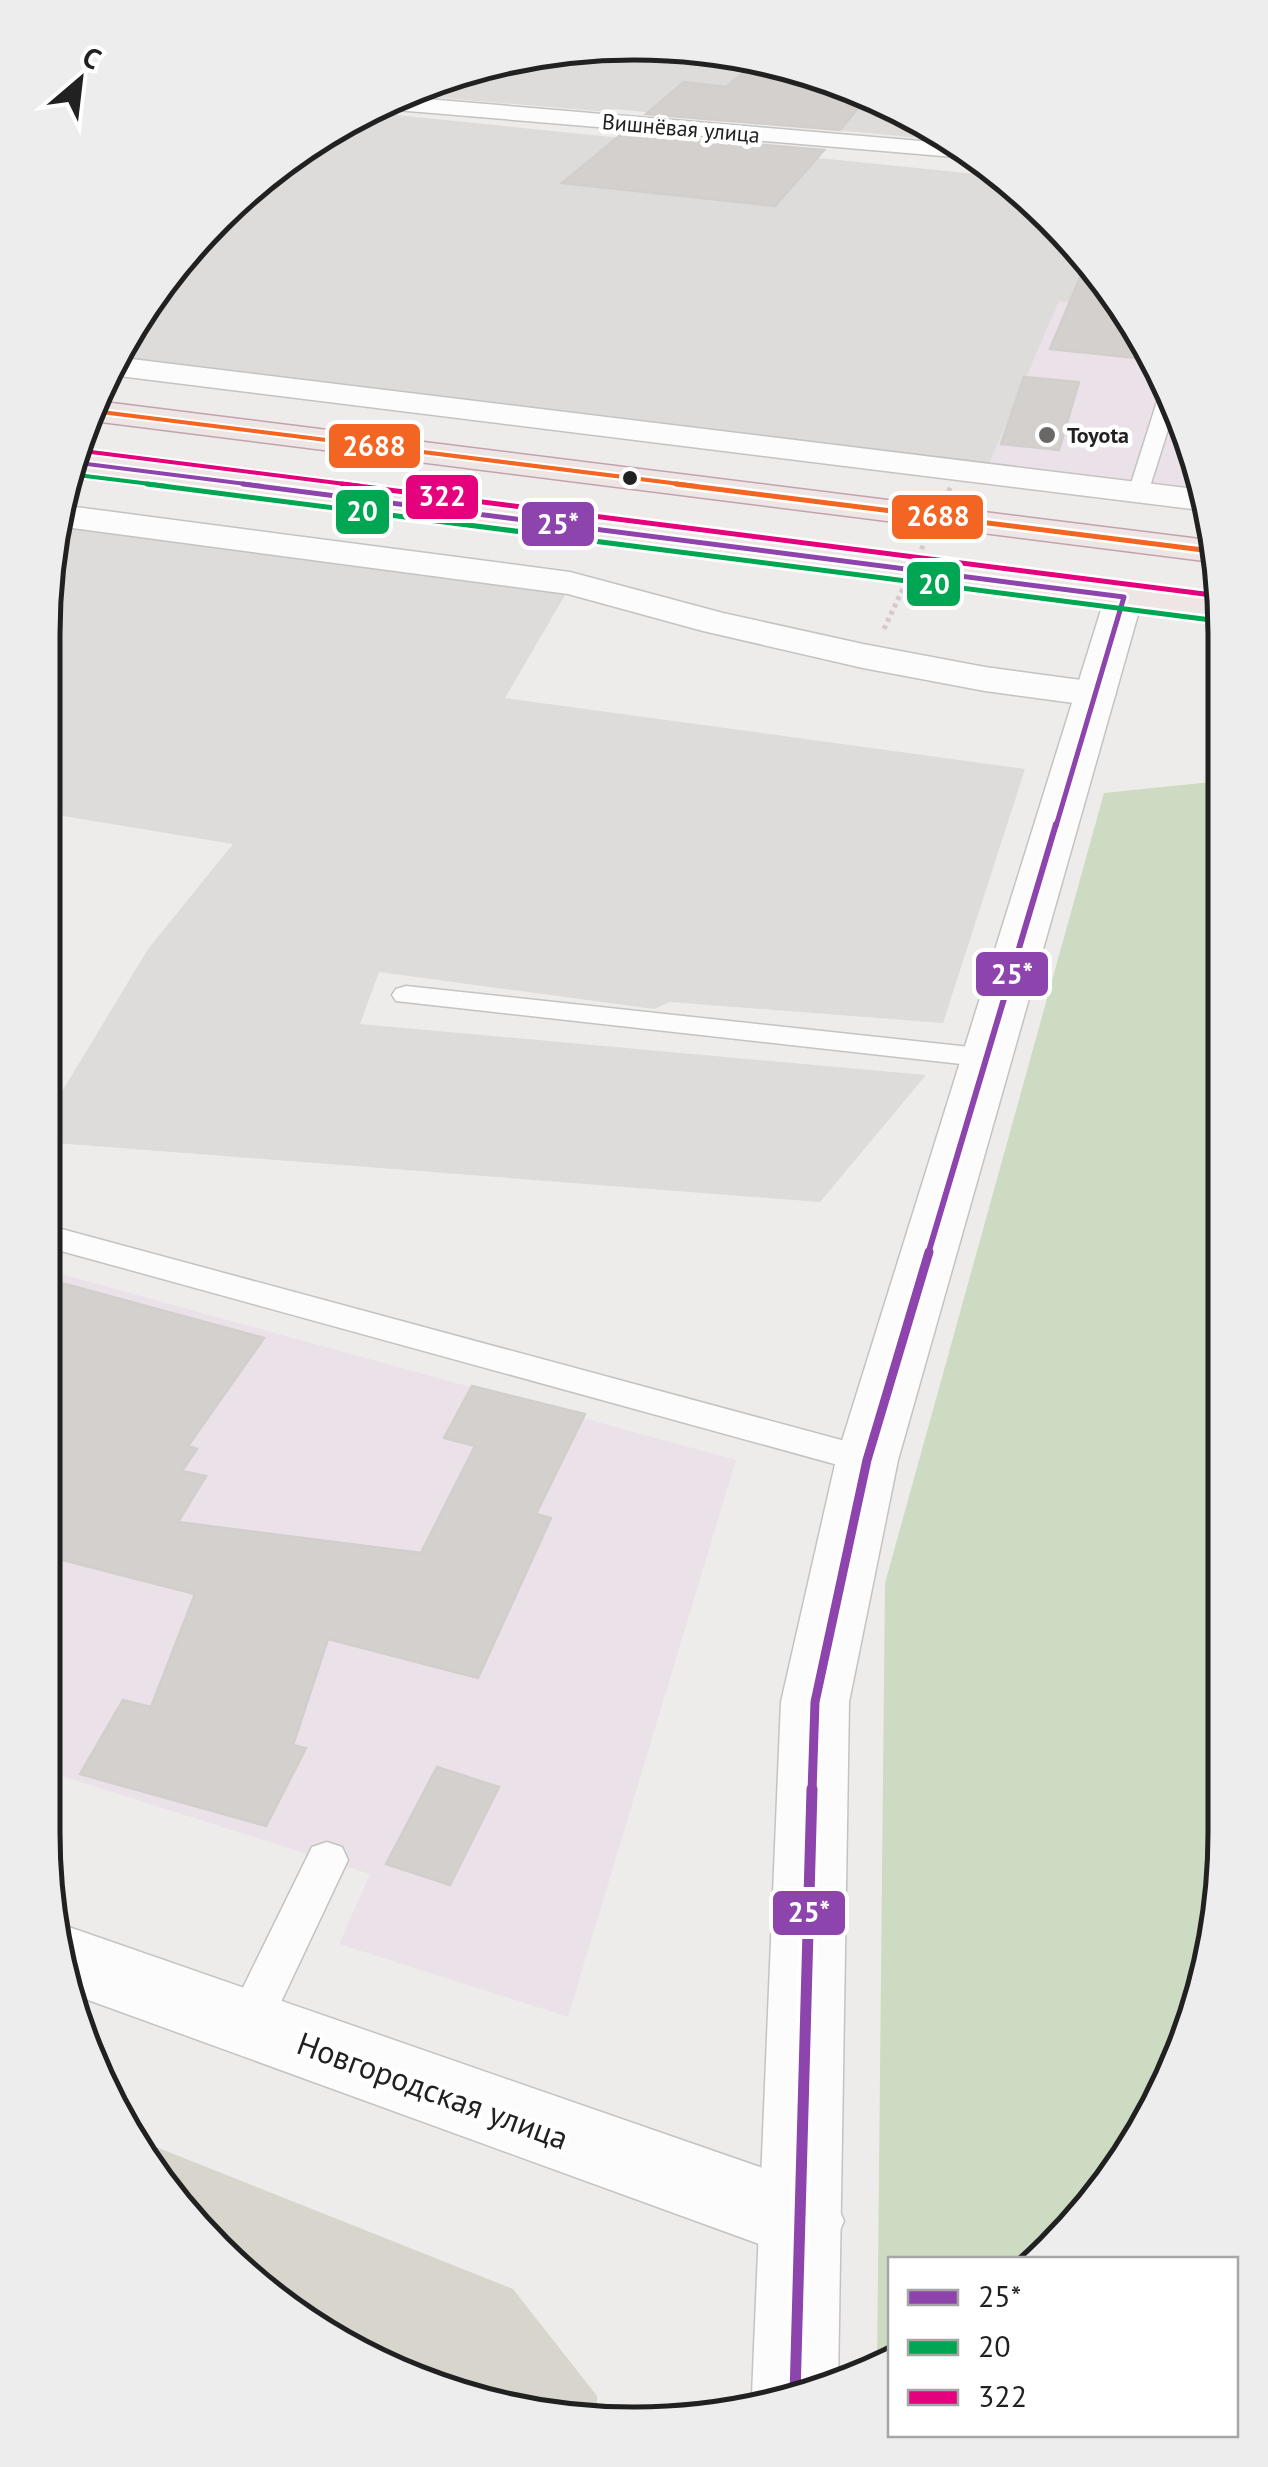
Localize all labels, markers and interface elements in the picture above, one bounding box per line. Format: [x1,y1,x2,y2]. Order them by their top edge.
north arrow [30,30,130,130]
text: С [76,37,108,77]
street label: Вишнёвая улица [601,107,761,149]
place label: Toyota [1067,421,1129,449]
line badge: 2688 [327,422,422,470]
marker: Toyota [1036,424,1058,446]
text: 2688 [342,427,406,464]
unlabelled marker [620,468,640,488]
line badge: 322 [404,473,480,521]
text: 322 [418,477,466,514]
line badge: 20 [334,488,391,536]
text: 20 [346,492,378,529]
line badge: 2688 [890,493,985,541]
text: 2688 [906,497,970,534]
line badge: 25* [520,500,596,548]
text: 25* [537,505,579,542]
line badge: 20 [905,560,962,608]
text: 20 [918,565,950,602]
line badge: 25* [974,950,1050,998]
text: 25* [991,955,1033,992]
line badge: 25* [771,1889,847,1937]
text: 25* [788,1893,830,1930]
street label: Новгородская улица [292,2021,574,2159]
legend [888,2257,1238,2437]
text: 25* [978,2276,1021,2315]
text: 20 [978,2326,1011,2365]
text: 322 [978,2376,1027,2415]

